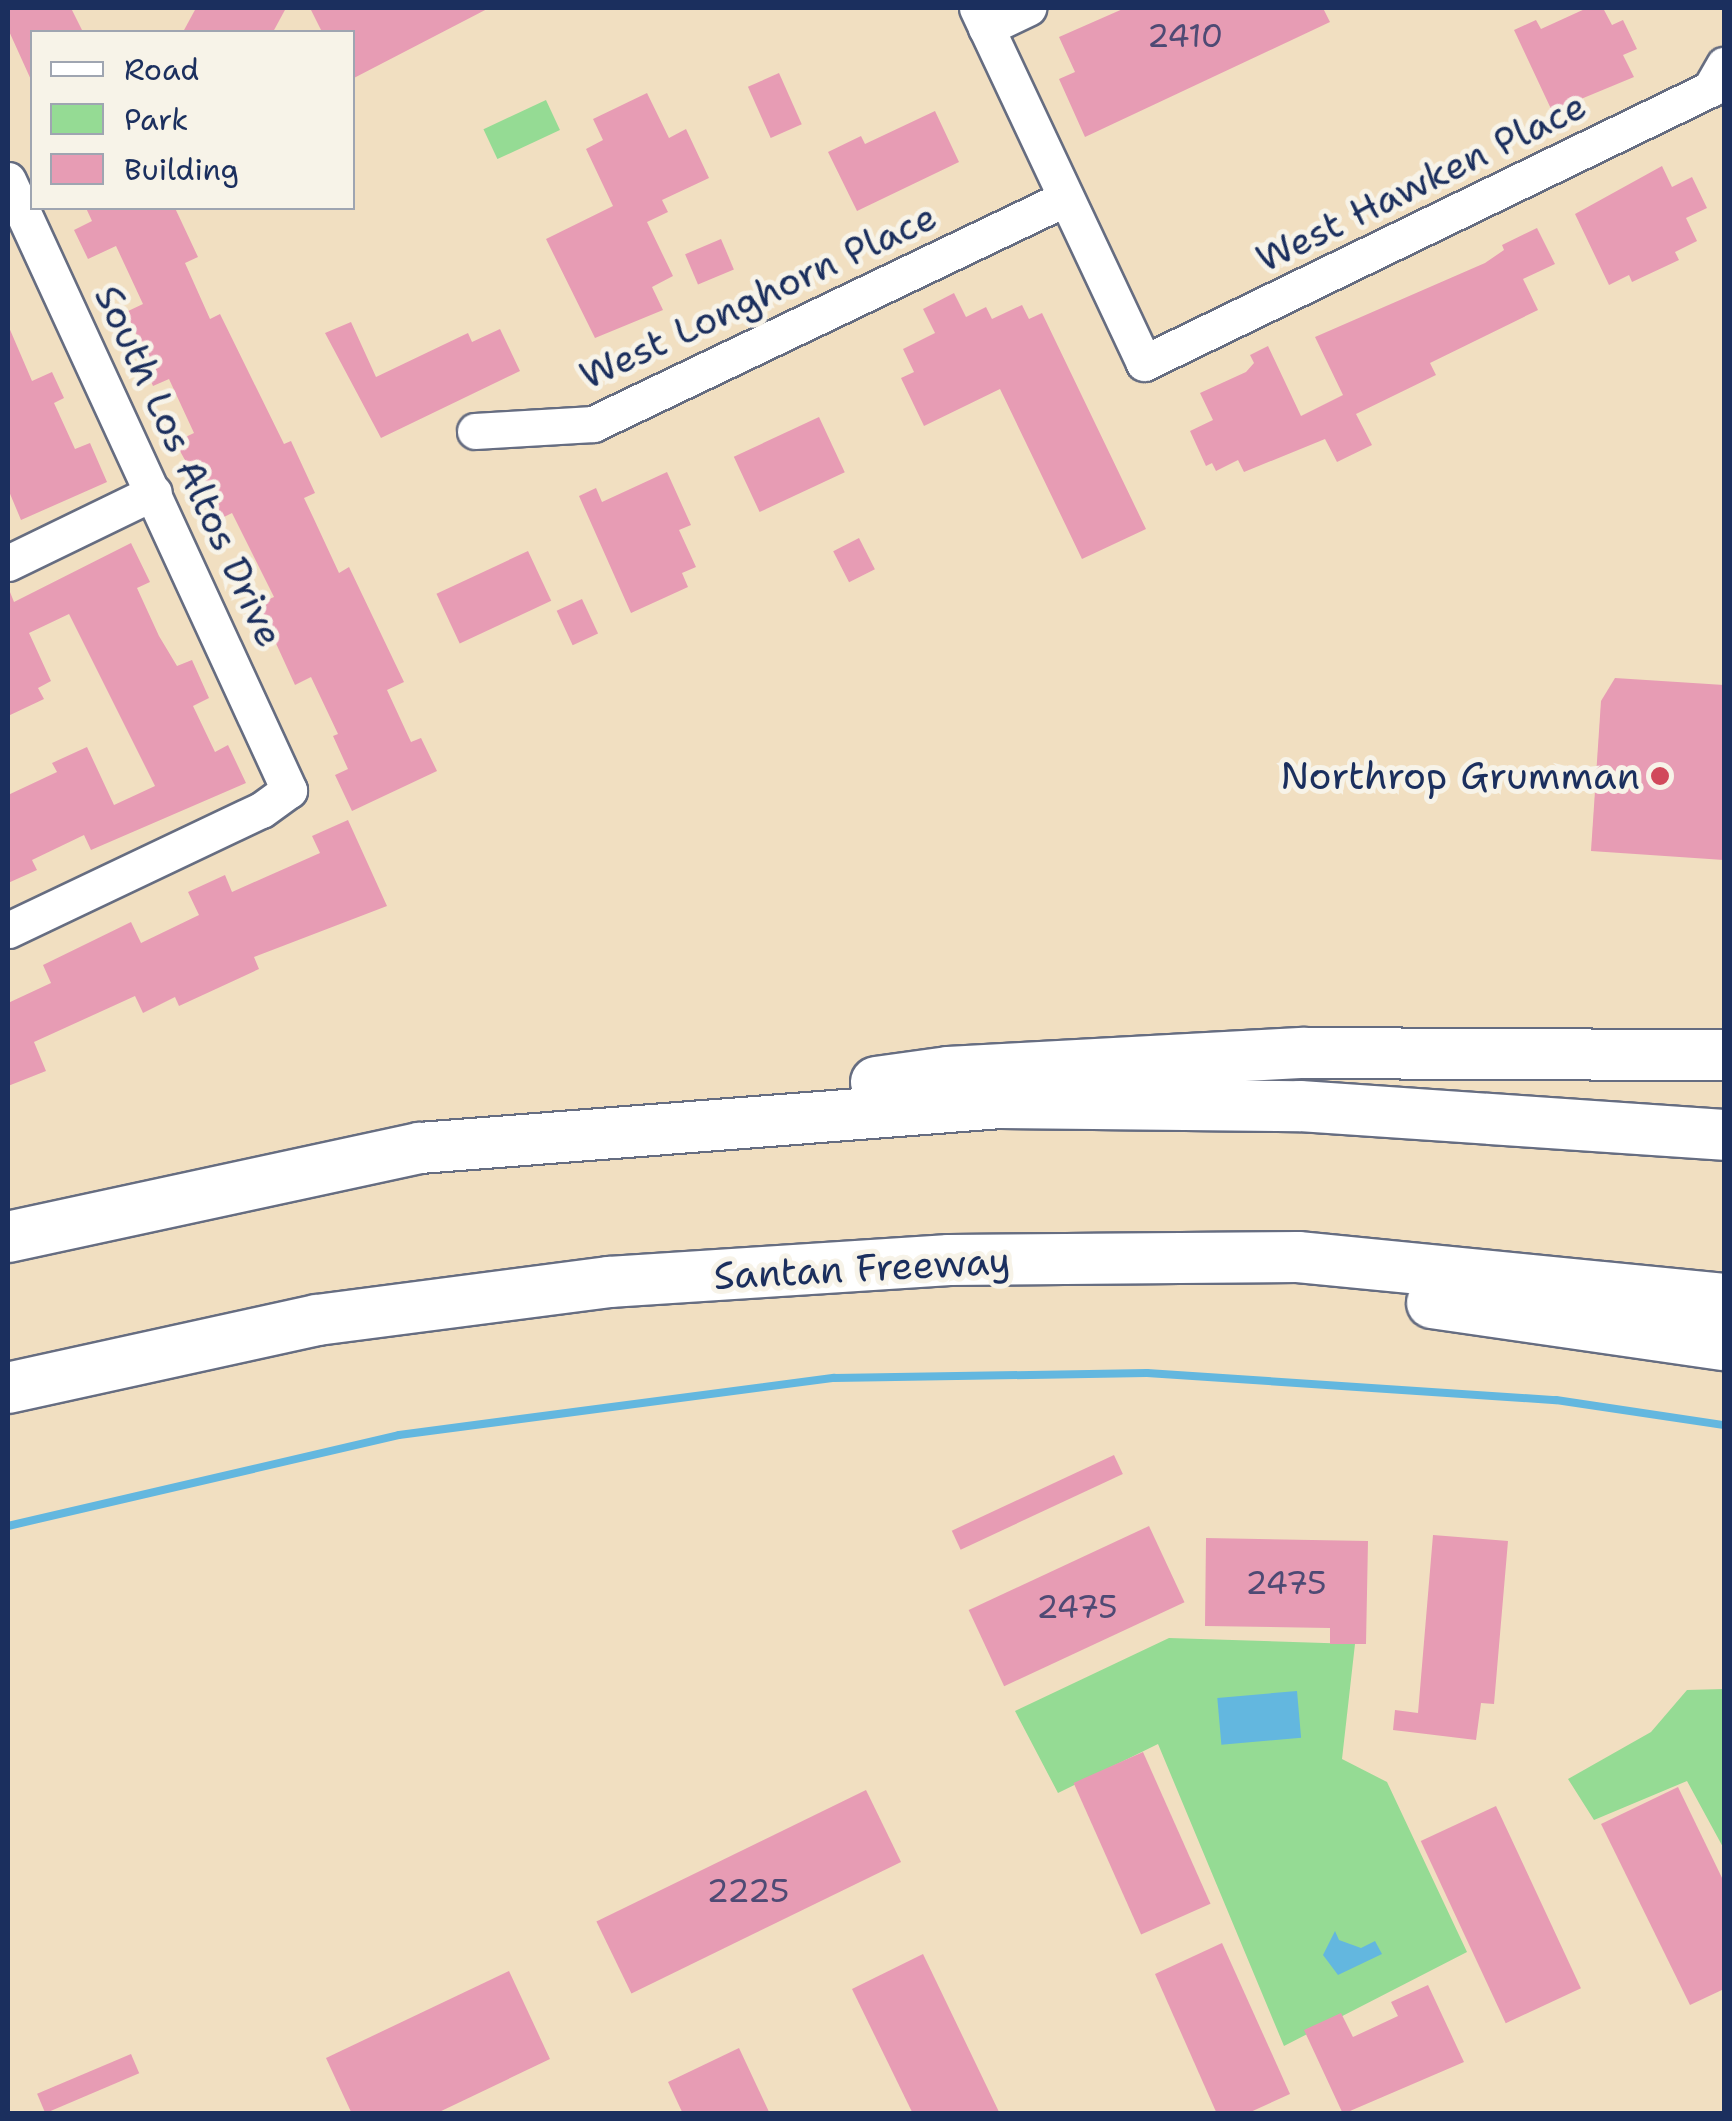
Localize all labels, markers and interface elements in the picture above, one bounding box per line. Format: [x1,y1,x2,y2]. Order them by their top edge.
house number: 2410 [1147,17,1223,55]
legend [30,30,355,210]
text: Road [124,49,199,90]
street label: West Hawken Place [1249,82,1593,282]
text: Park [124,99,188,140]
text: Building [124,149,239,190]
street label: West Longhorn Place [572,193,944,399]
street label: South Los Altos Drive [85,278,293,654]
place label: Northrop Grumman [1280,753,1640,799]
marker: Northrop Grumman [1649,765,1671,787]
street label: Santan Freeway [712,1237,1012,1299]
house number: 2475 [1245,1564,1327,1602]
house number: 2475 [1036,1588,1118,1626]
house number: 2225 [707,1872,789,1910]

